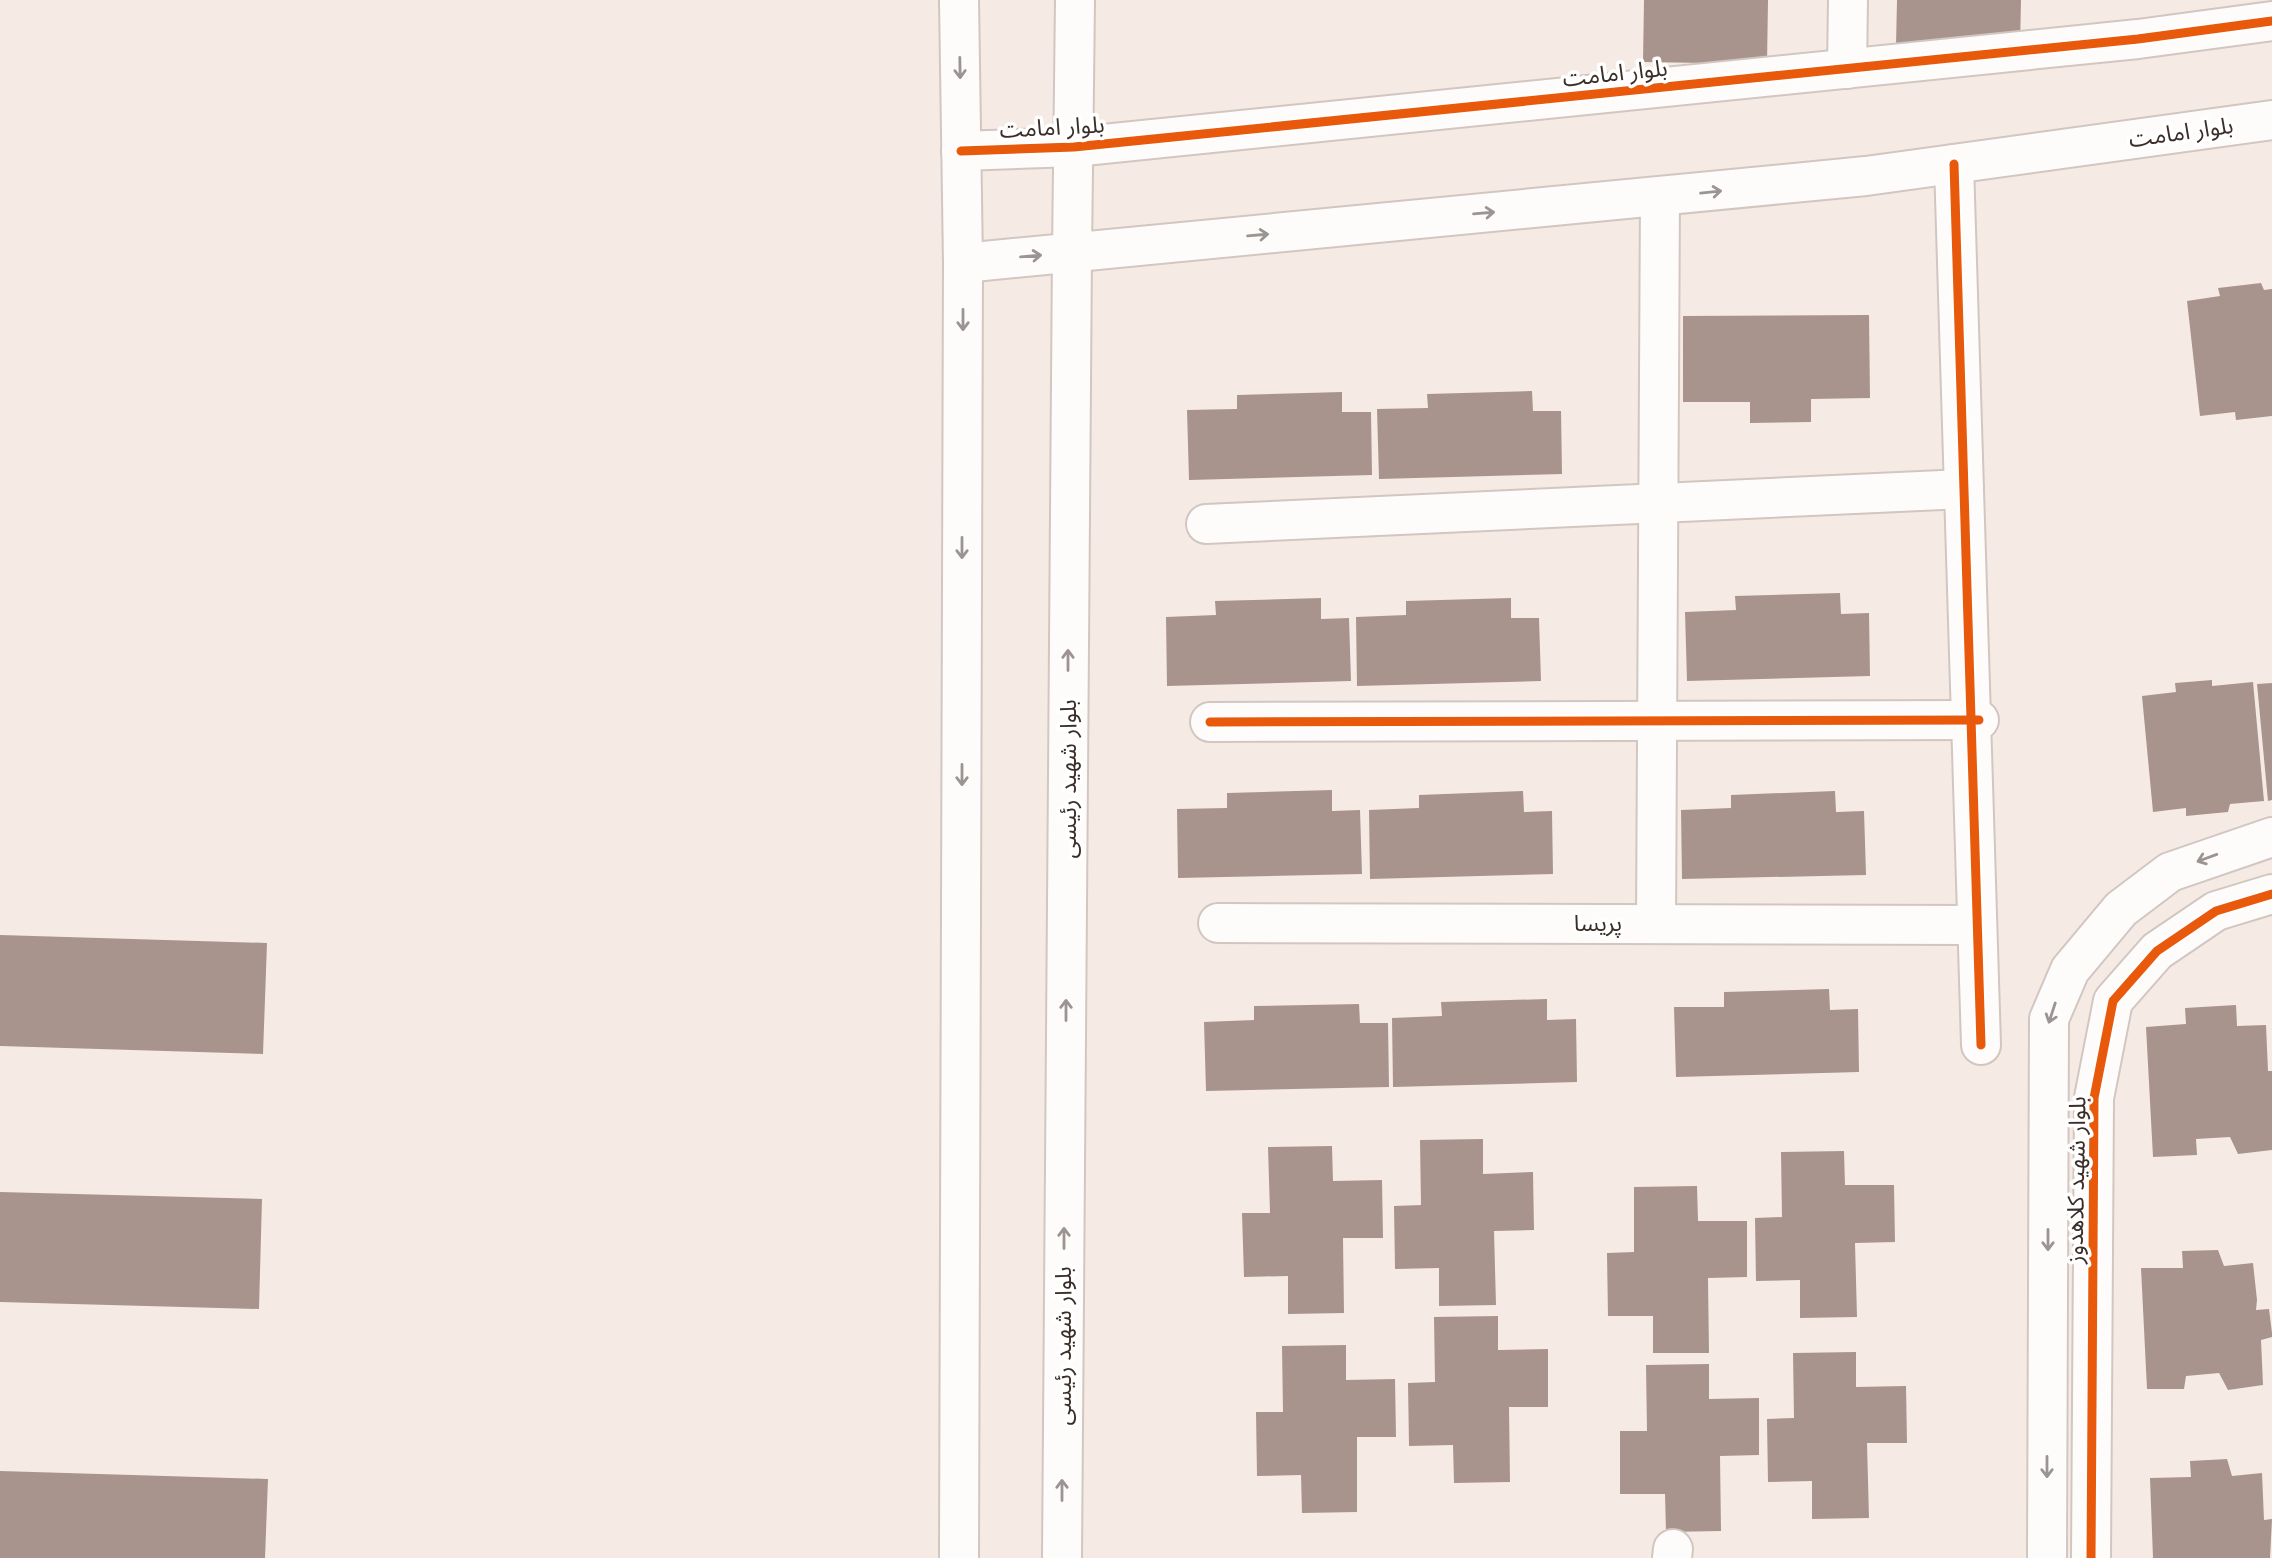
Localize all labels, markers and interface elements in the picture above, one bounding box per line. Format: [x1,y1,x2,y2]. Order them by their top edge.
street label: بلوار امامت [1561,53,1669,92]
one-way arrow [953,56,967,79]
street label: بلوار امامت [999,109,1105,144]
street label: بلوار امامت [2127,110,2235,153]
one-way arrow [1699,185,1721,198]
one-way arrow [1472,206,1495,219]
one-way arrow [1246,228,1268,241]
one-way arrow [1019,250,1042,263]
one-way arrow [956,308,970,331]
one-way arrow [955,536,969,559]
one-way arrow [1062,649,1075,672]
street label: بلوار شهید رئیسی [1053,699,1082,859]
one-way arrow [955,763,969,786]
one-way arrow [2197,853,2219,866]
street label: پریسا [1574,908,1622,938]
one-way arrow [1059,999,1073,1022]
one-way arrow [2045,1002,2058,1024]
street label: بلوار شهید کلاهدوز [2060,1096,2091,1265]
one-way arrow [1057,1227,1071,1250]
one-way arrow [2041,1228,2055,1251]
street label: بلوار شهید رئیسی [1048,1266,1077,1426]
one-way arrow [2040,1456,2054,1479]
one-way arrow [1055,1479,1069,1502]

